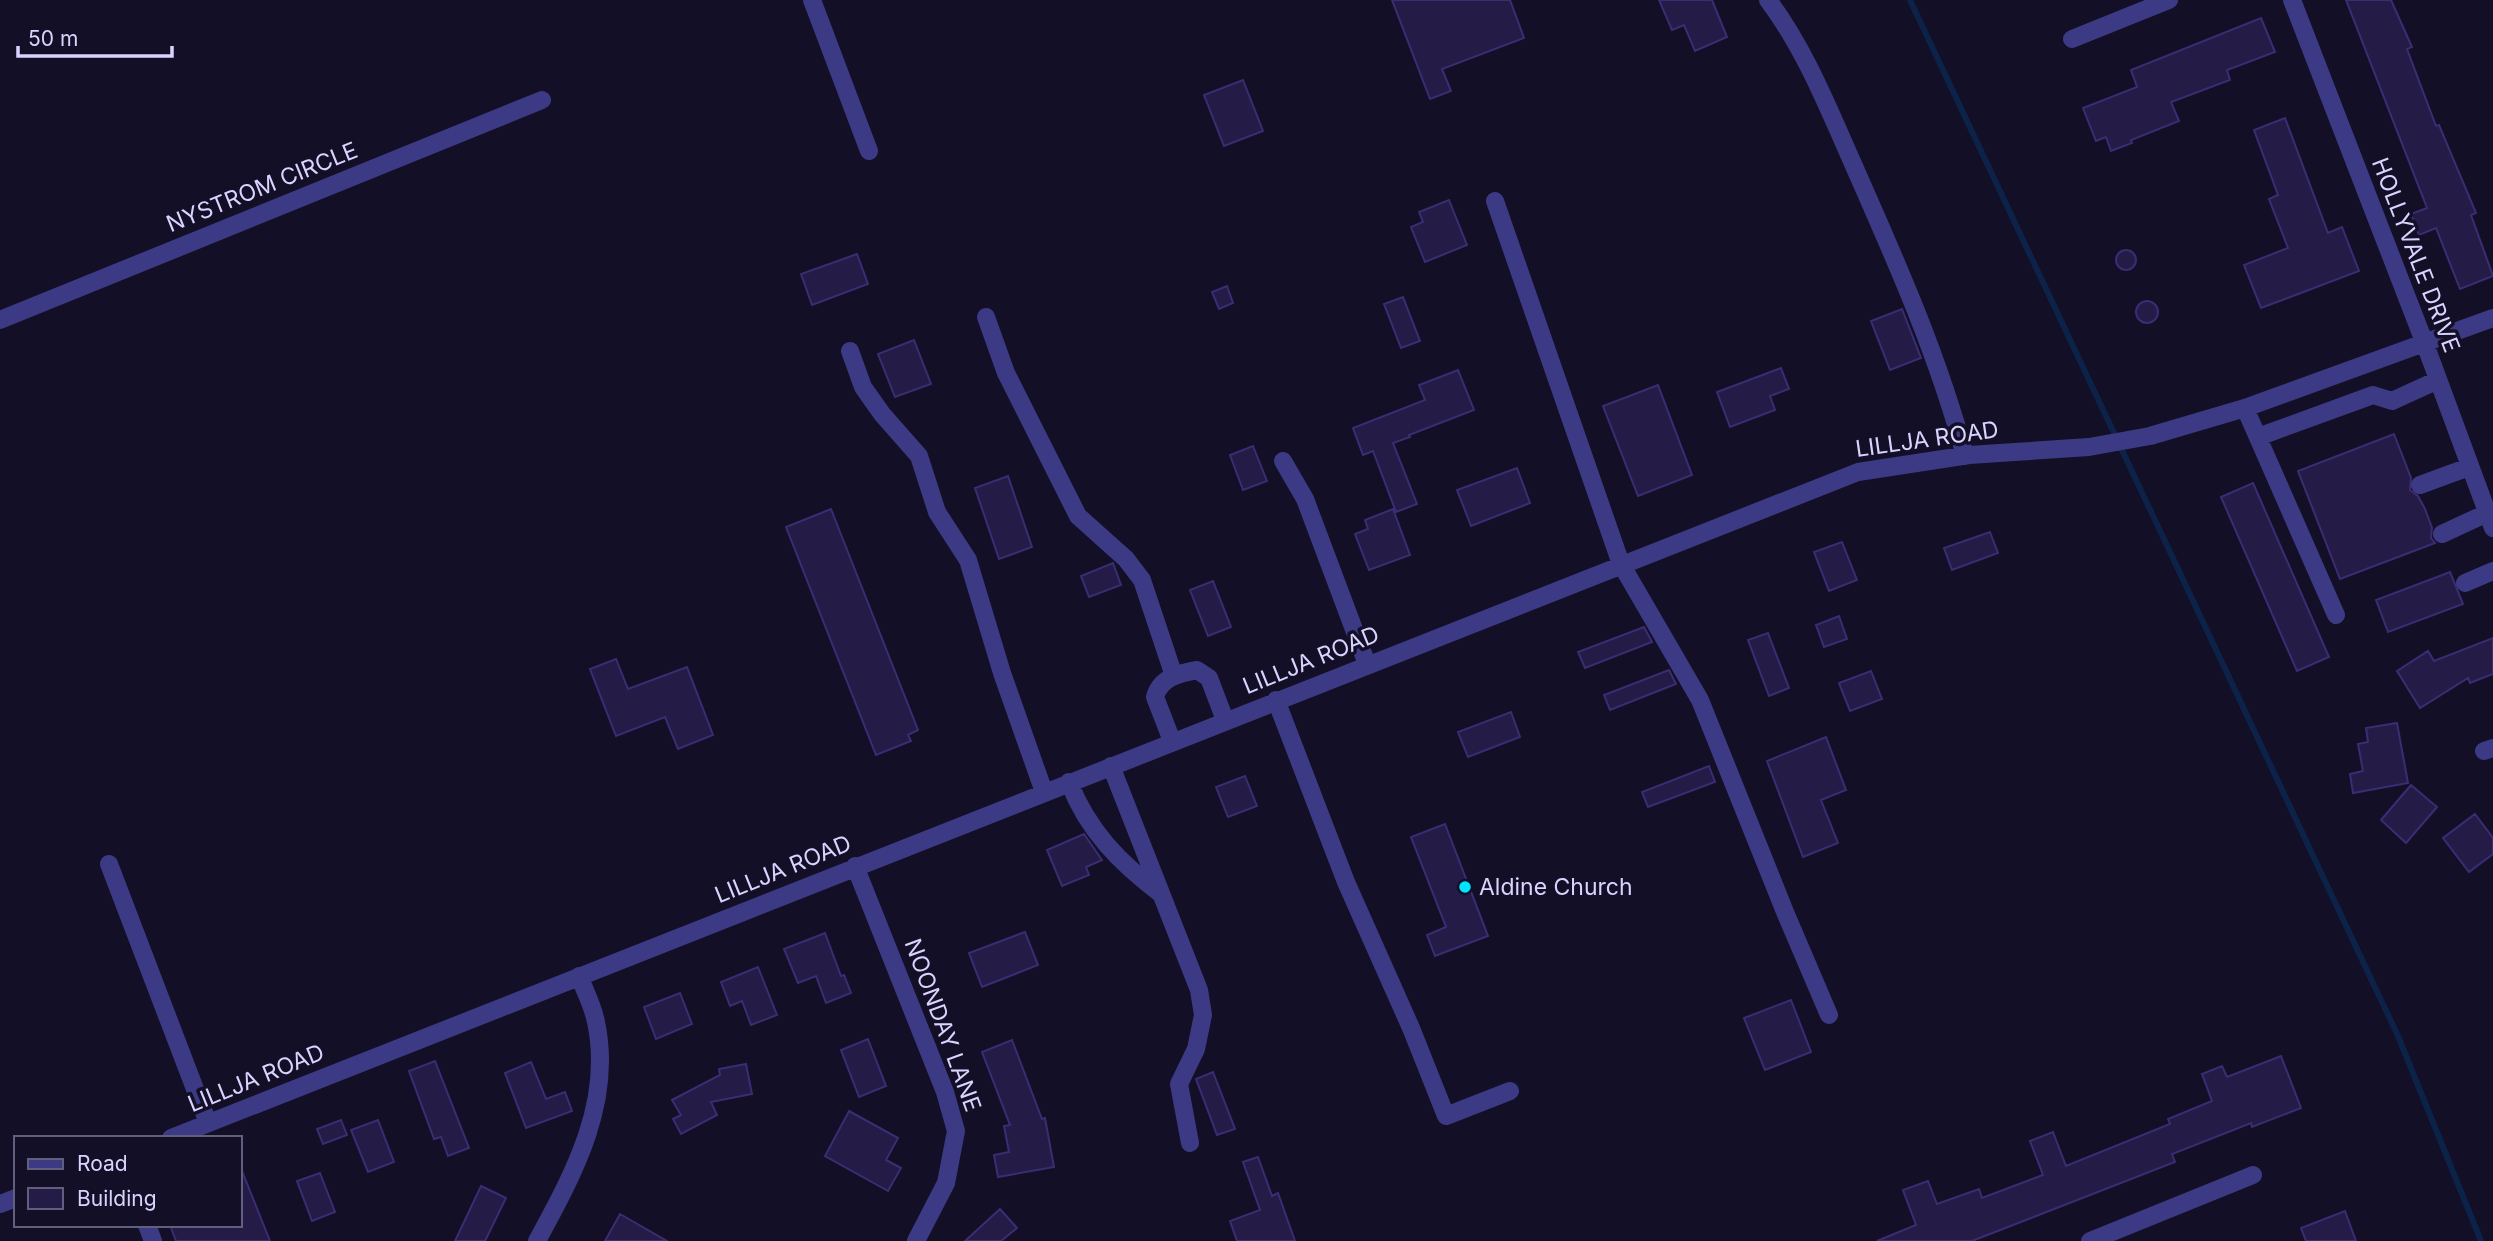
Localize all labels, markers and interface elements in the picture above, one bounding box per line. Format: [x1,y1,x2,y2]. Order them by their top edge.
scale bar [18,14,172,58]
text: 50 m [28,26,78,51]
street label: NYSTROM CIRCLE [162,136,362,238]
street label: HOLLYVALE DRIVE [2366,154,2466,356]
street label: LILLJA ROAD [1854,415,2000,463]
street label: LILLJA ROAD [1239,620,1383,700]
street label: LILLJA ROAD [711,829,855,909]
place label: Aldine Church [1479,873,1633,901]
marker: Aldine Church [1457,879,1473,895]
street label: NOONDAY LANE [899,935,987,1115]
street label: LILLJA ROAD [184,1038,328,1118]
legend [14,1136,242,1227]
text: Road [77,1151,128,1176]
text: Building [77,1186,157,1211]

